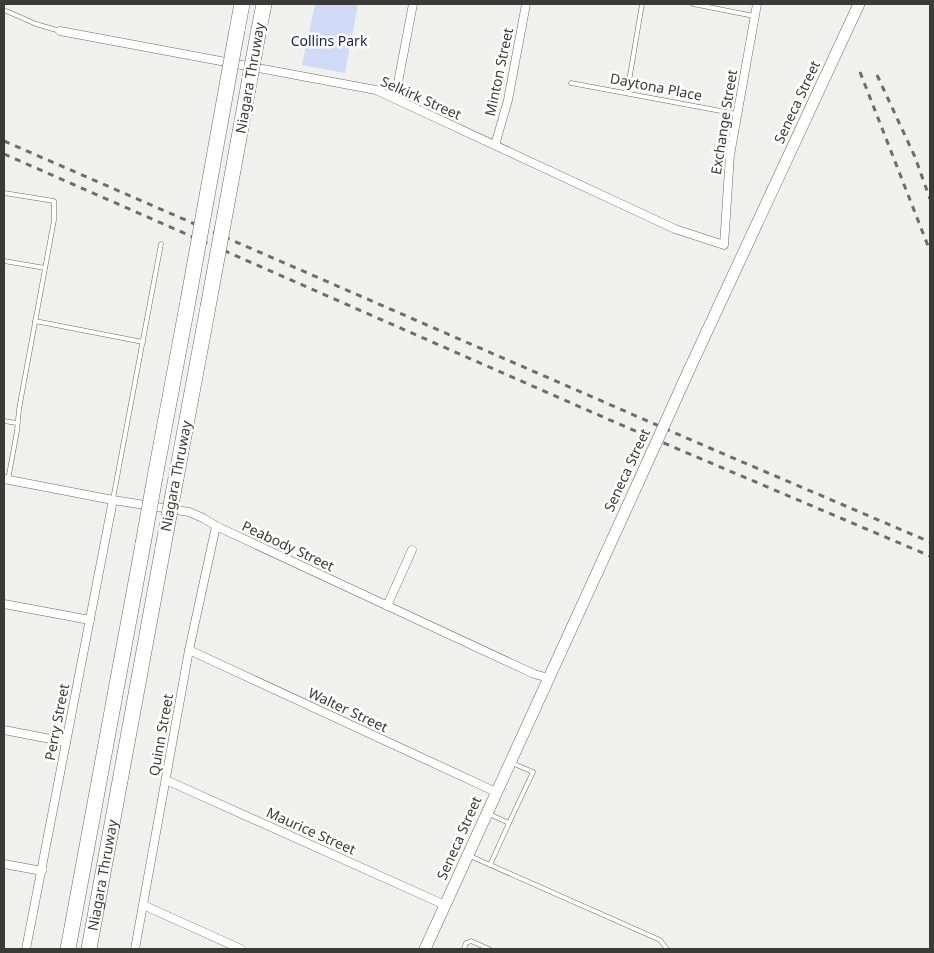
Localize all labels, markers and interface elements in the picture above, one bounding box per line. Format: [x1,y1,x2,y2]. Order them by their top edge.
street label: Niagara Thruway [230,20,269,135]
street label: Minton Street [480,26,517,118]
park label: Collins Park [291,31,368,50]
street label: Seneca Street [769,57,824,146]
street label: Daytona Place [608,68,704,105]
street label: Exchange Street [706,68,741,176]
street label: Selkirk Street [378,71,464,124]
street label: Niagara Thruway [155,418,196,533]
street label: Seneca Street [599,425,654,514]
street label: Peabody Street [239,516,337,575]
street label: Perry Street [40,682,73,762]
street label: Walter Street [305,683,391,736]
street label: Quinn Street [144,692,177,778]
street label: Seneca Street [432,793,485,883]
street label: Maurice Street [264,802,359,859]
street label: Niagara Thruway [83,817,122,932]

